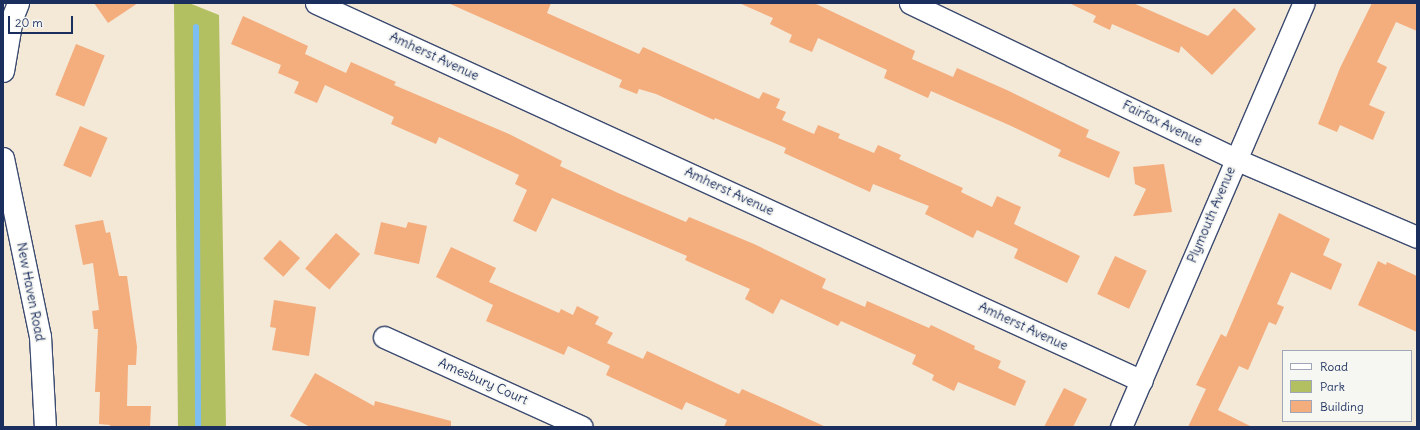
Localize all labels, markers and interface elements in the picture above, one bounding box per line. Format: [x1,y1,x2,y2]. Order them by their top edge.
scale bar [10,8,75,34]
text: 20 m [15,15,43,30]
street label: Amherst Avenue [387,30,481,84]
street label: Fairfax Avenue [1120,98,1204,150]
street label: Amherst Avenue [682,165,776,219]
street label: Plymouth Avenue [1185,165,1239,265]
street label: New Haven Road [13,241,47,343]
street label: Amherst Avenue [976,300,1070,354]
legend [1282,350,1412,422]
street label: Amesbury Court [436,355,530,409]
text: Road [1320,359,1348,374]
text: Park [1320,379,1345,394]
text: Building [1320,399,1364,414]

